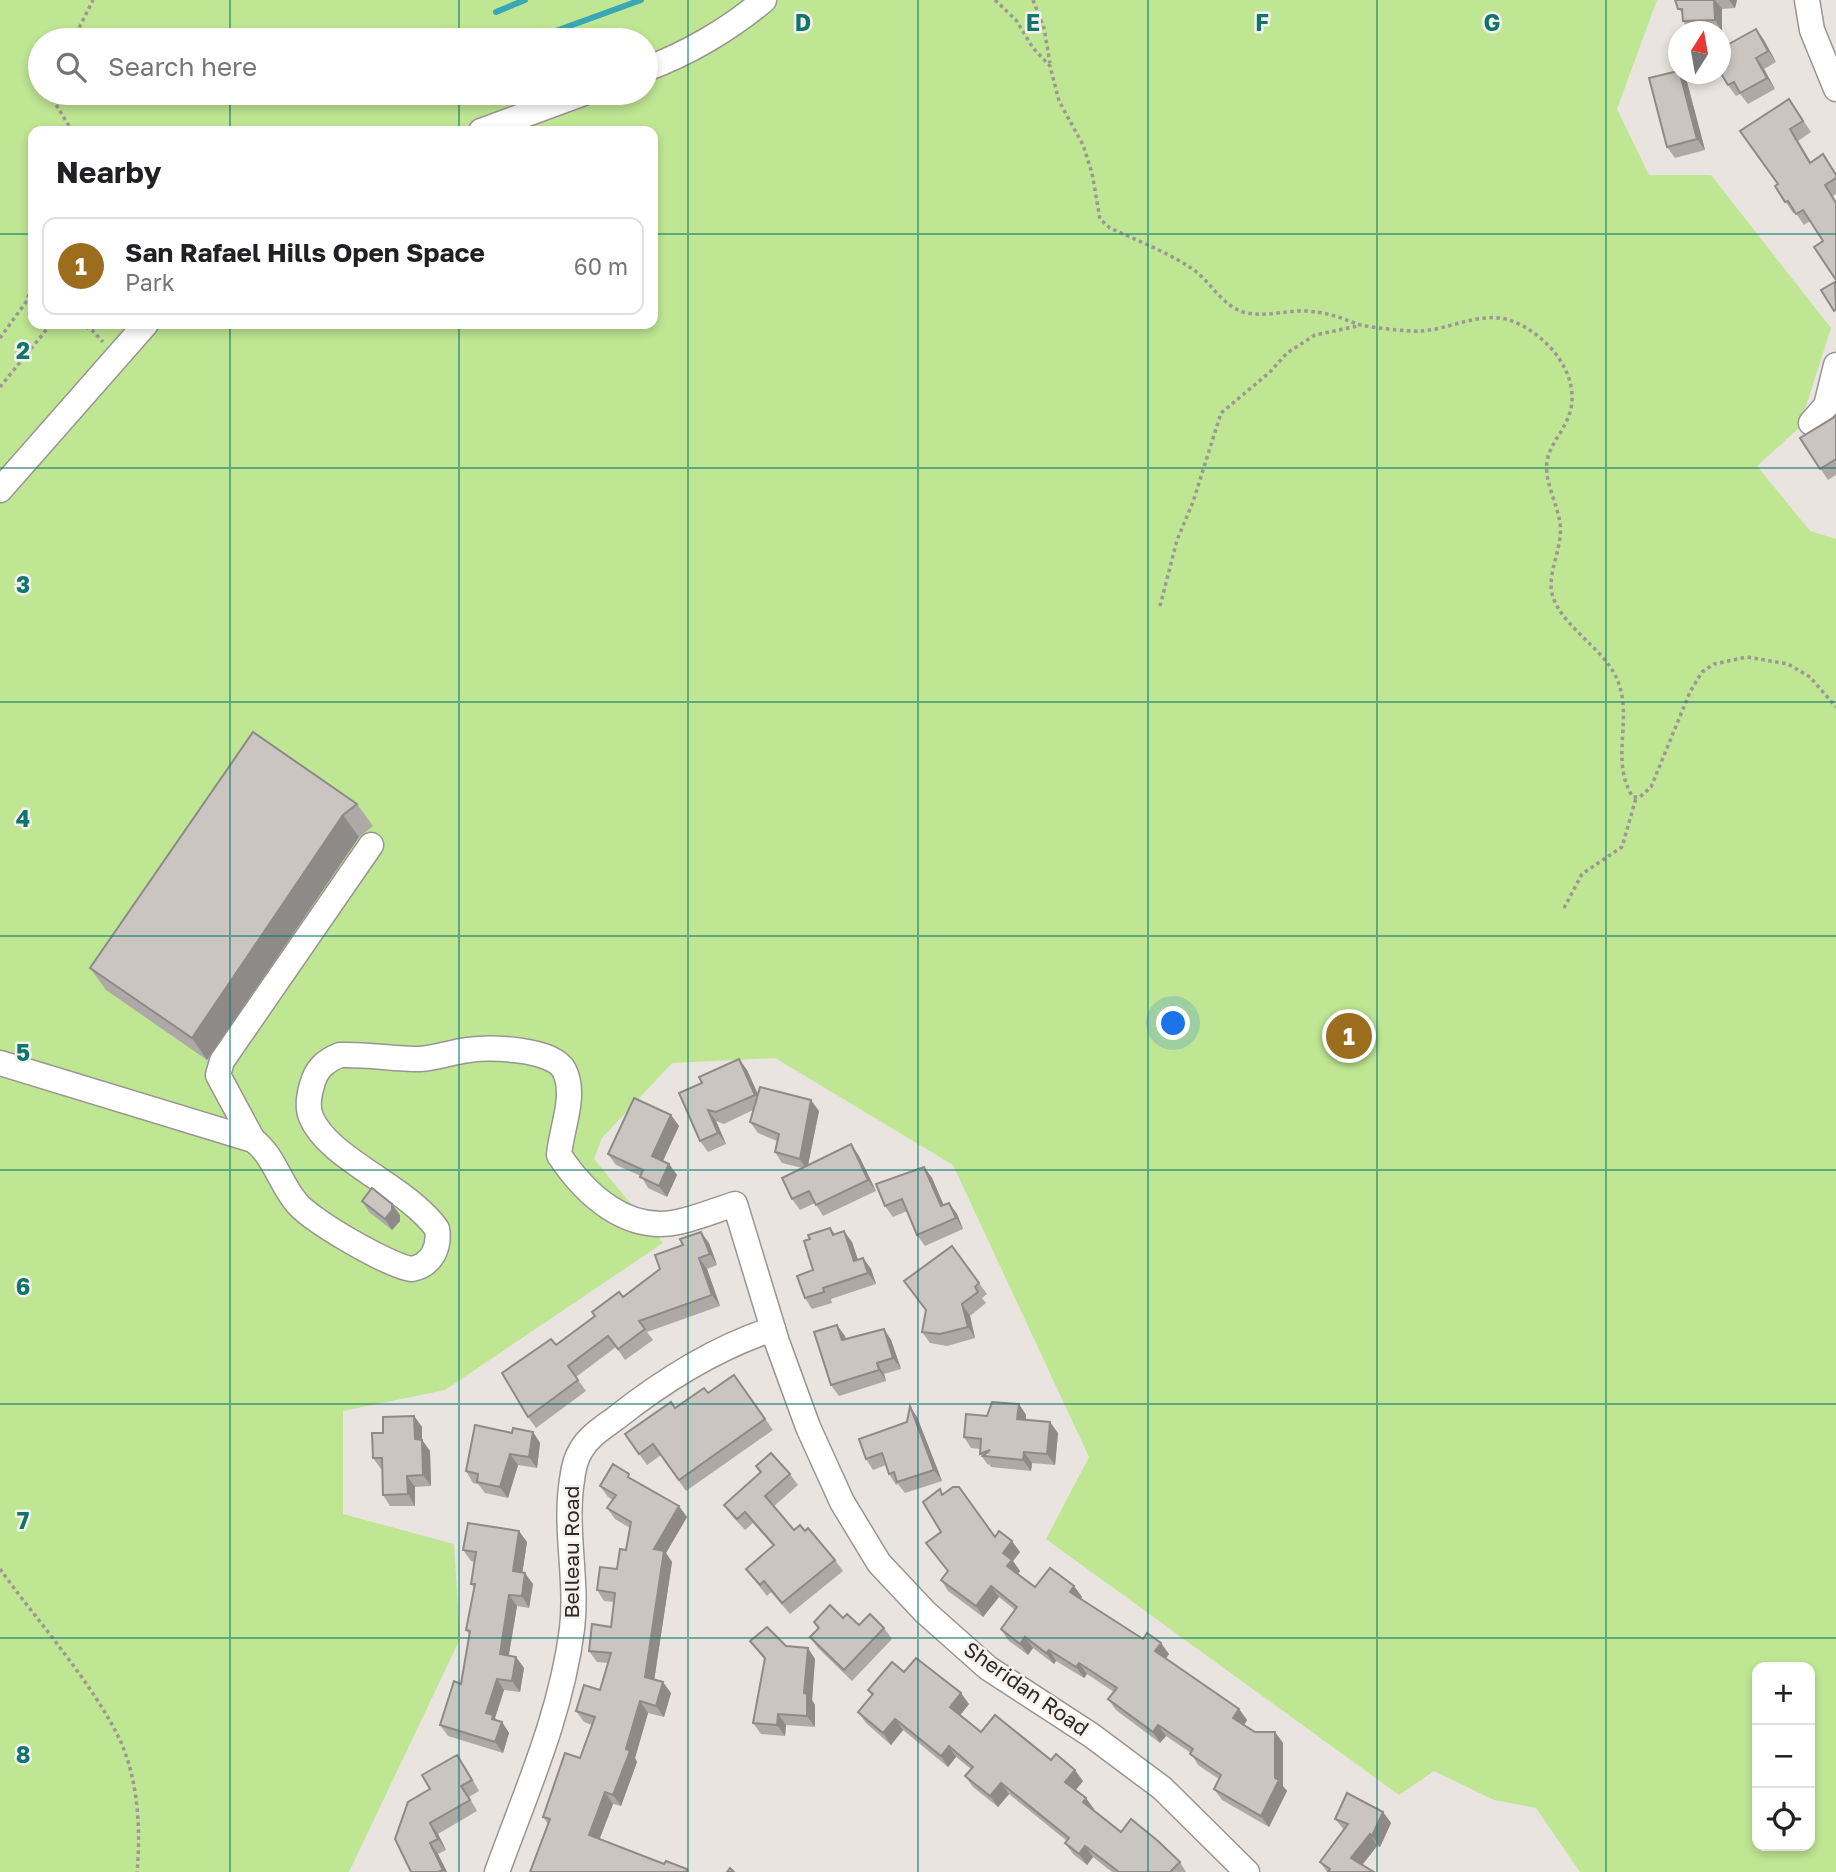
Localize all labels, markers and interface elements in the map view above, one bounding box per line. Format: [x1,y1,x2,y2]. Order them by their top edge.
text: D [795,8,811,36]
text: E [1026,8,1040,36]
text: F [1255,8,1269,36]
text: G [1484,8,1500,36]
north arrow [1668,21,1731,84]
search box [28,28,658,105]
icon: search [52,48,90,86]
text: Search here [108,51,257,82]
text: Nearby [56,154,161,190]
text: San Rafael Hills Open Space [125,237,485,268]
text: 1 [75,252,87,280]
text: 60 m [574,252,628,280]
text: Park [125,268,175,296]
text: 2 [16,336,30,364]
text: 3 [16,570,30,598]
text: 4 [16,804,30,832]
your location [1156,1006,1190,1040]
pin: 1 [1326,1010,1372,1062]
text: 5 [16,1038,30,1066]
text: 6 [16,1272,30,1300]
street label: Belleau Road [558,1486,584,1618]
text: 7 [17,1506,29,1534]
street label: Sheridan Road [959,1635,1094,1741]
map controls [1752,1662,1815,1851]
button: + [1752,1662,1815,1725]
button: − [1752,1725,1815,1788]
text: 8 [16,1740,30,1768]
button: locate [1752,1788,1815,1851]

